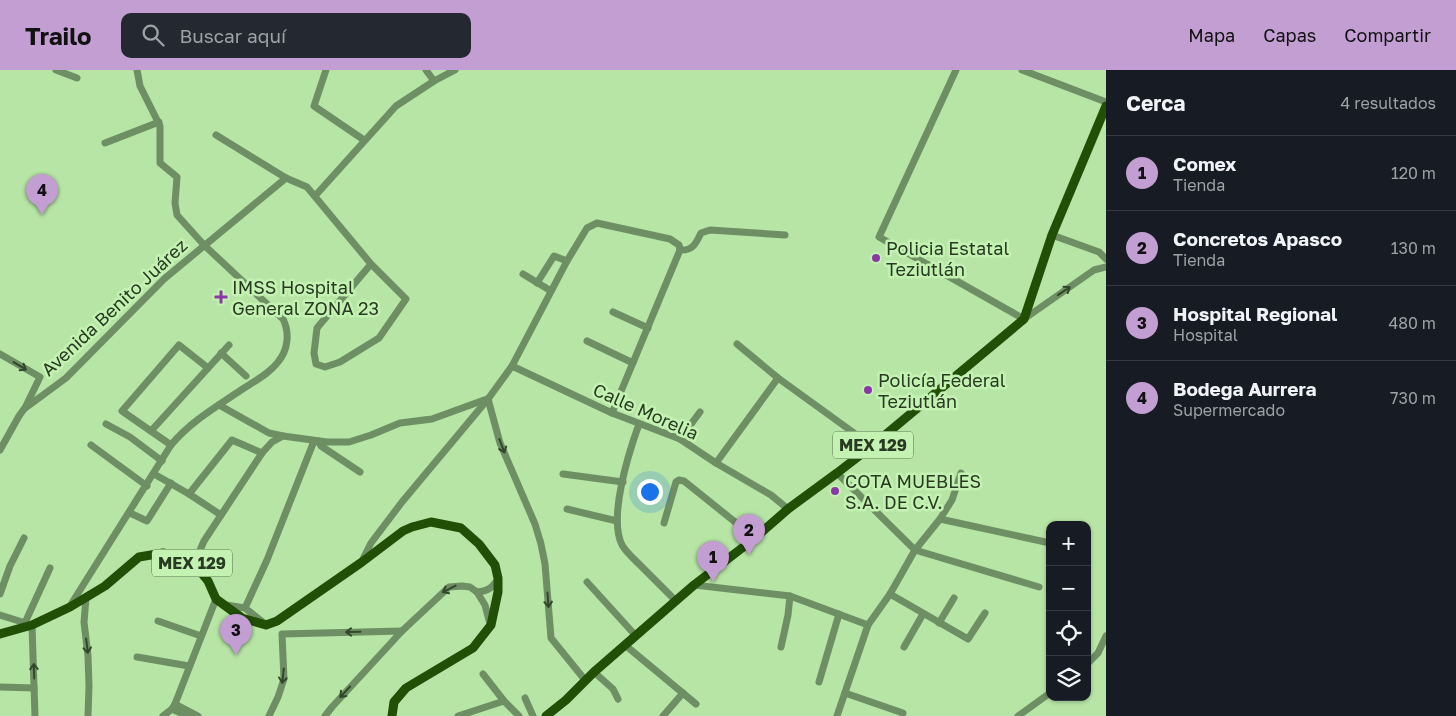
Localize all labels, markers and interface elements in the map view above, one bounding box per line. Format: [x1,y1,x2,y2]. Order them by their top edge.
search box [121,13,471,58]
text: Trailo [25,21,91,50]
icon: search [139,21,167,49]
text: Buscar aquí [179,24,286,47]
text: Mapa [1188,24,1235,46]
text: Capas [1263,24,1316,46]
text: Compartir [1344,24,1431,46]
text: Cerca [1126,90,1185,116]
text: 4 resultados [1341,93,1436,113]
text: Comex [1173,152,1236,175]
text: 1 [1138,163,1146,183]
text: 120 m [1391,163,1436,183]
pin: 4 [26,174,58,215]
text: Tienda [1173,175,1225,195]
text: Concretos Apasco [1173,227,1342,250]
street label: Avenida Benito Juárez [37,234,191,380]
place label: Policia Estatal Teziutlán [886,237,1009,280]
text: 2 [1137,238,1147,258]
text: 130 m [1391,238,1436,258]
text: Tienda [1173,250,1225,270]
marker: Policia Estatal Teziutlán [870,252,882,264]
place label: IMSS Hospital General ZONA 23 [232,276,379,319]
one-way arrow [1057,286,1071,296]
marker: IMSS Hospital General ZONA 23 [214,290,228,304]
text: Hospital Regional [1173,302,1337,325]
text: 3 [1137,313,1147,333]
text: 480 m [1388,313,1436,333]
text: Hospital [1173,325,1238,345]
one-way arrow [12,361,26,371]
place label: Policía Federal Teziutlán [878,369,1006,412]
text: Bodega Aurrera [1173,377,1317,400]
street label: Calle Morelia [590,378,702,444]
marker: Policía Federal Teziutlán [862,384,874,396]
text: 4 [1137,388,1147,408]
text: 730 m [1390,388,1436,408]
text: Supermercado [1173,400,1285,420]
road number: MEX 129 [833,432,913,458]
one-way arrow [498,438,507,453]
place label: COTA MUEBLES S.A. DE C.V. [845,470,981,513]
your location [637,479,663,505]
marker: COTA MUEBLES S.A. DE C.V. [829,485,841,497]
pin: 2 [733,514,765,555]
map controls [1046,521,1091,701]
button: + [1046,521,1091,566]
pin: 1 [697,541,729,582]
road number: MEX 129 [152,549,232,576]
button: − [1046,566,1091,611]
one-way arrow [442,584,457,594]
one-way arrow [543,592,553,608]
button: locate [1046,611,1091,656]
pin: 3 [220,614,252,655]
one-way arrow [346,627,362,637]
one-way arrow [82,638,92,654]
button: layers [1046,656,1091,701]
one-way arrow [29,663,38,679]
one-way arrow [278,668,287,684]
one-way arrow [339,686,351,699]

